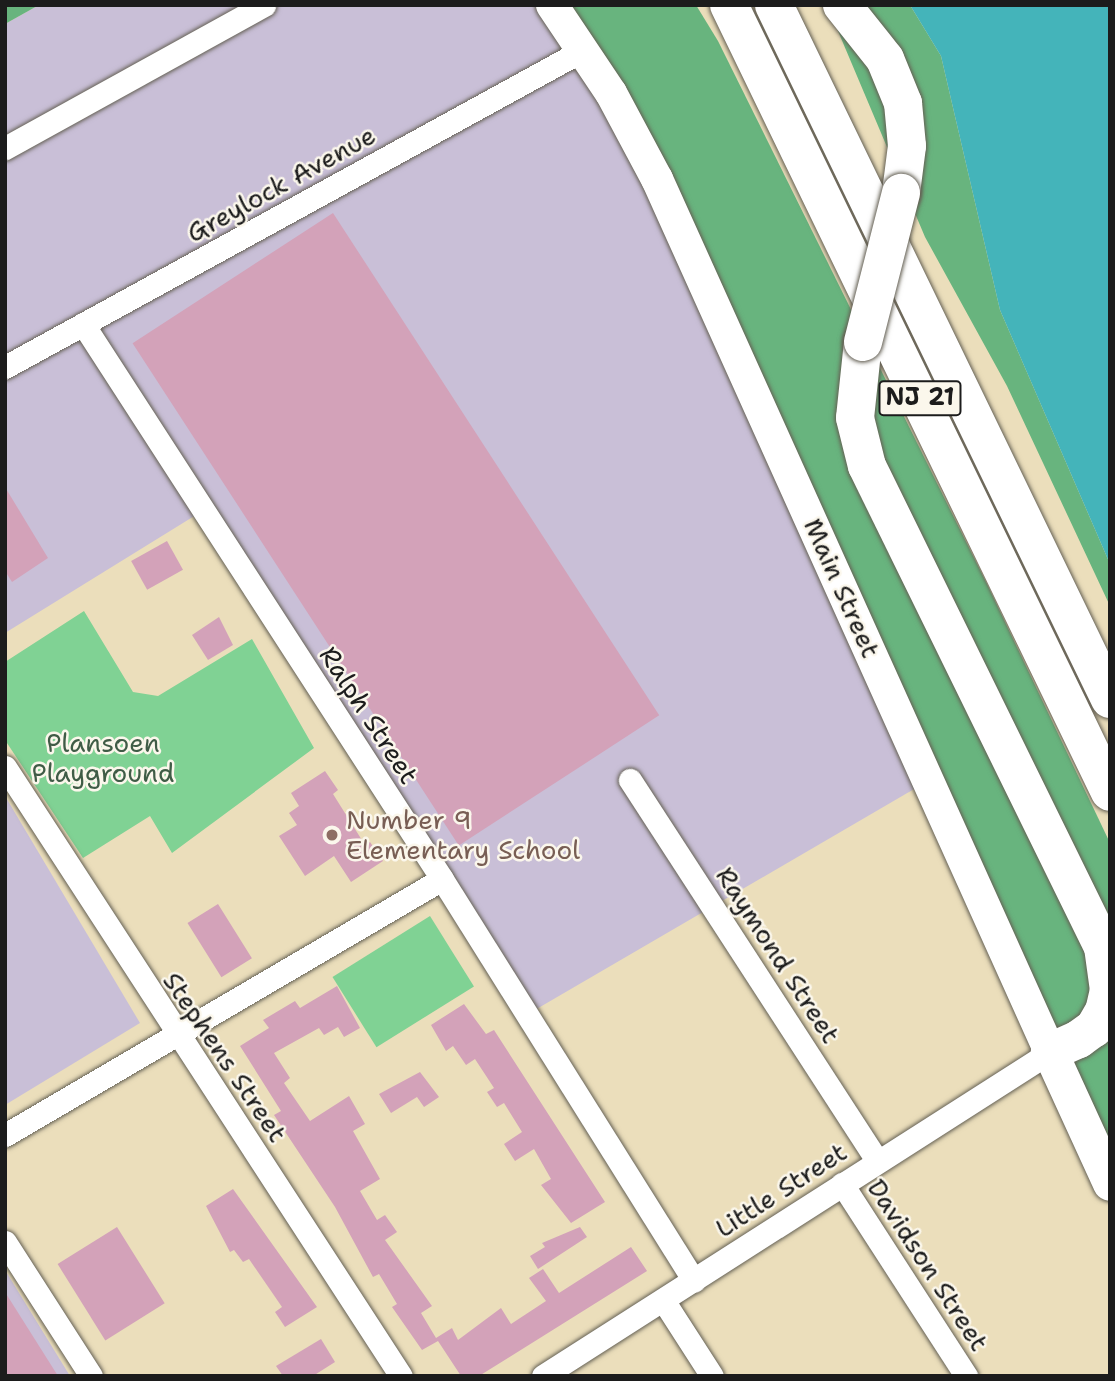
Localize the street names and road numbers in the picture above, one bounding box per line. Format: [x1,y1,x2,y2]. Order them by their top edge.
street label: Greylock Avenue [181,119,381,249]
road number: NJ 21 [878,377,962,418]
street label: Main Street [797,514,887,662]
street label: Ralph Street [313,640,425,790]
street label: Raymond Street [709,861,847,1049]
street label: Stephens Street [157,966,293,1148]
street label: Little Street [710,1136,852,1244]
street label: Davidson Street [861,1173,995,1357]

